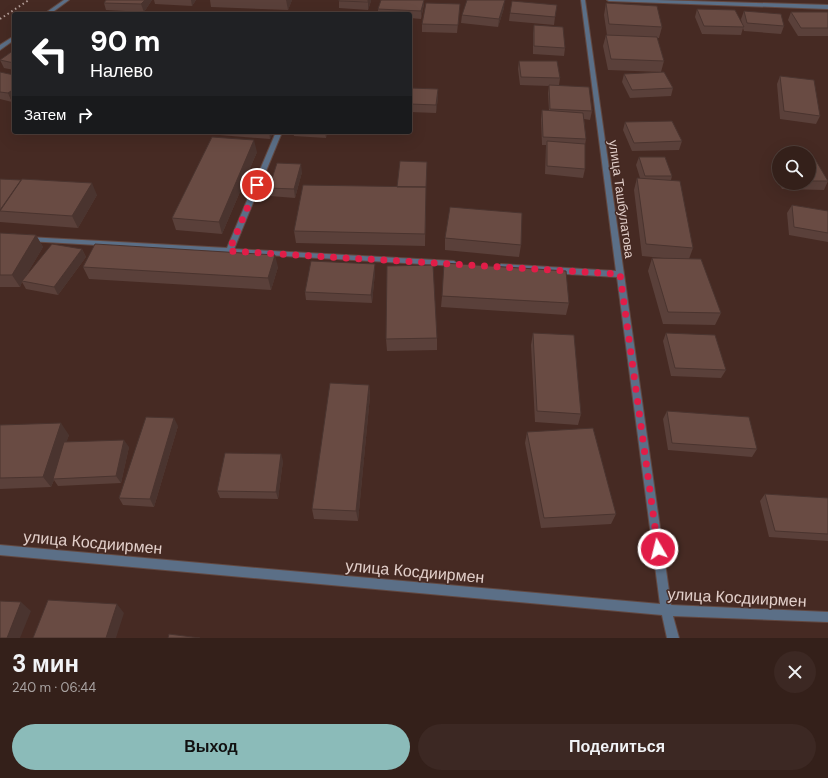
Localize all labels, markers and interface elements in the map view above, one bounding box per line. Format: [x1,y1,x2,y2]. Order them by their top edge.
text: 90 m [90,23,160,60]
icon: left [24,28,76,80]
text: Налево [90,59,153,83]
icon: right [74,104,96,126]
text: Затем [24,105,66,125]
street label: улица Ташбулатова [605,139,638,260]
map controls [772,146,816,190]
button: search [772,146,816,190]
pin [240,168,274,202]
icon: arrive [246,174,268,196]
street label: улица Косдиирмен [23,526,163,559]
position arrow [637,528,679,570]
street label: улица Косдиирмен [345,555,485,588]
street label: улица Косдиирмен [667,583,807,612]
text: 3 мин [12,648,79,679]
button: close [774,651,816,693]
text: 240 m · 06:44 [12,679,96,696]
button: Выход [12,724,410,770]
button: Поделиться [418,724,816,770]

